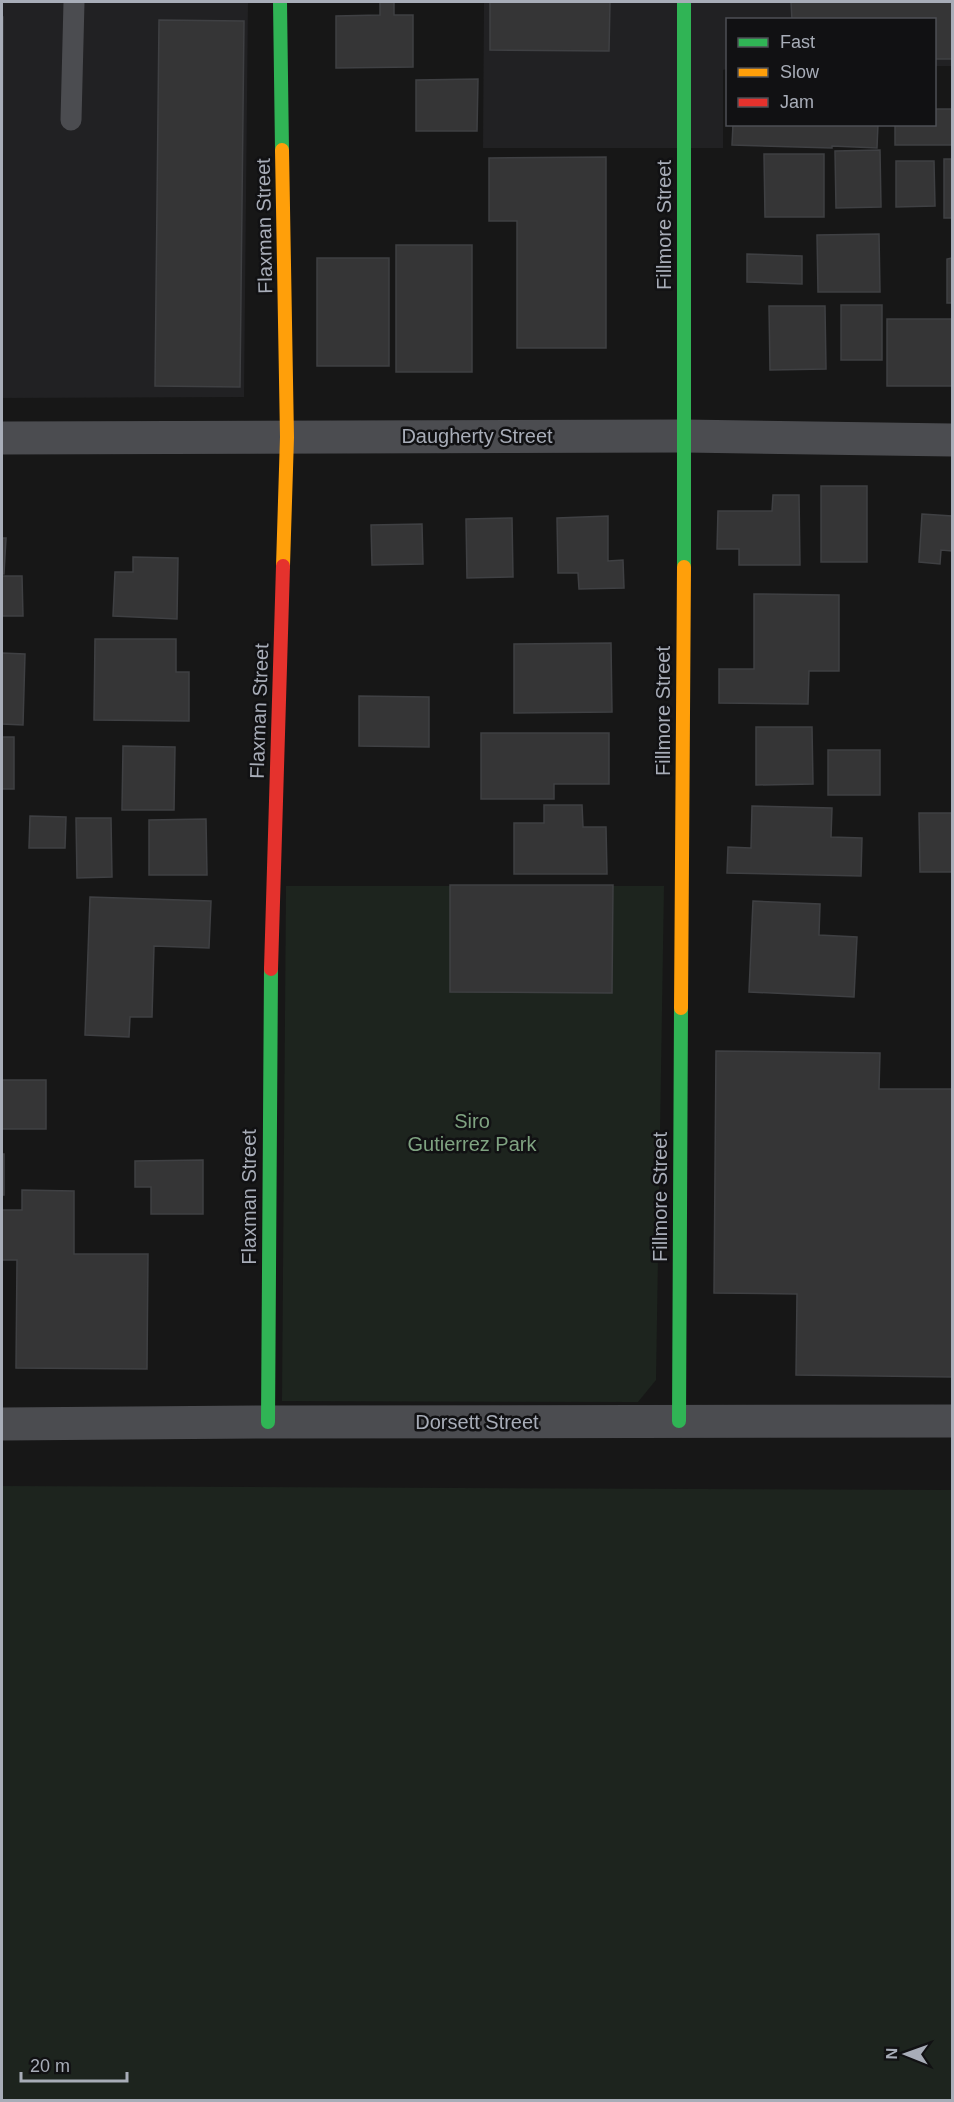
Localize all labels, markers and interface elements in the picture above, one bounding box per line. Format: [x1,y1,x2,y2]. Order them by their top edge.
legend [726,18,936,126]
text: Fast [780,32,815,52]
text: Slow [780,62,820,82]
text: Jam [780,92,814,112]
street label: Flaxman Street [252,158,276,294]
street label: Fillmore Street [653,160,675,290]
street label: Daugherty Street [401,425,553,447]
street label: Flaxman Street [246,642,272,779]
street label: Fillmore Street [652,646,674,776]
park label: Siro Gutierrez Park [408,1110,537,1155]
street label: Flaxman Street [238,1129,260,1265]
street label: Fillmore Street [649,1132,671,1262]
street label: Dorsett Street [415,1411,539,1433]
north arrow [876,2024,936,2084]
scale bar [21,2045,128,2083]
text: N [883,2048,900,2060]
text: 20 m [30,2056,70,2076]

